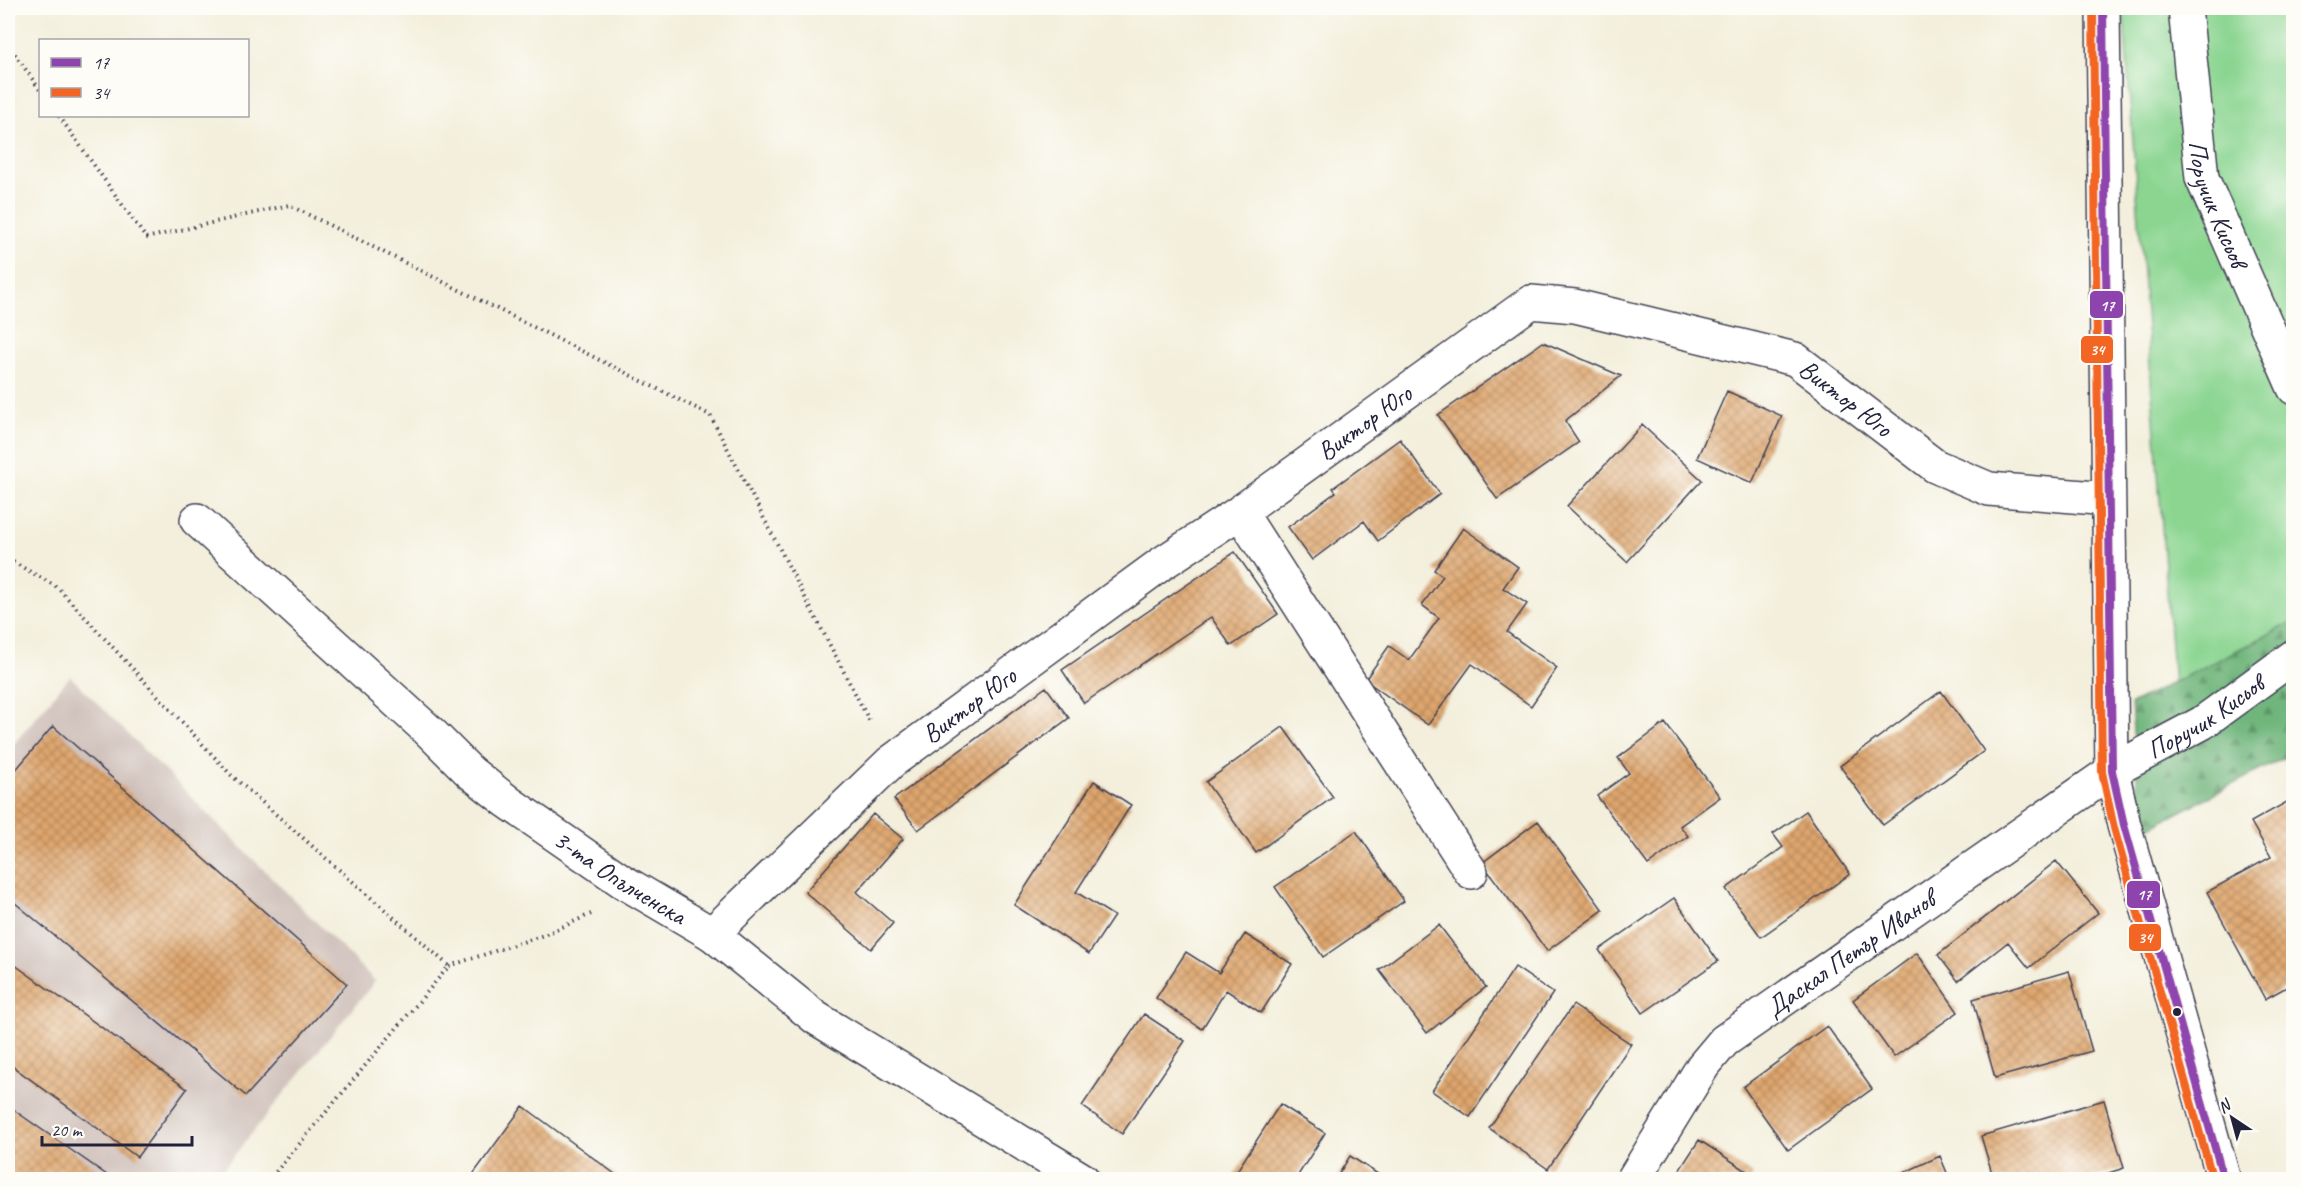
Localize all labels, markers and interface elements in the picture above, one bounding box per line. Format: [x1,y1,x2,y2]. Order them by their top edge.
legend [39,39,249,117]
text: 17 [93,52,110,74]
text: 34 [93,82,111,104]
street label: Поручик Кисьов [2181,139,2257,277]
line badge: 17 [2089,290,2124,319]
text: 17 [2100,296,2116,316]
line badge: 34 [2080,335,2114,364]
text: 34 [2090,340,2106,360]
street label: Виктор Юго [1792,352,1900,446]
street label: Виктор Юго [1311,376,1420,468]
street label: Виктор Юго [916,659,1024,751]
street label: Поручик Кисьов [2141,665,2274,766]
street label: 3-та Опълченска [547,823,693,933]
street label: Даскал Петър Иванов [1759,880,1946,1024]
line badge: 17 [2126,880,2161,909]
text: 17 [2137,885,2153,905]
line badge: 34 [2128,923,2162,952]
text: 34 [2138,928,2154,948]
unlabelled marker [2171,1006,2183,1018]
north arrow [2202,1088,2262,1148]
text: N [2214,1094,2236,1118]
scale bar [42,1109,192,1147]
text: 20 m [51,1119,84,1141]

